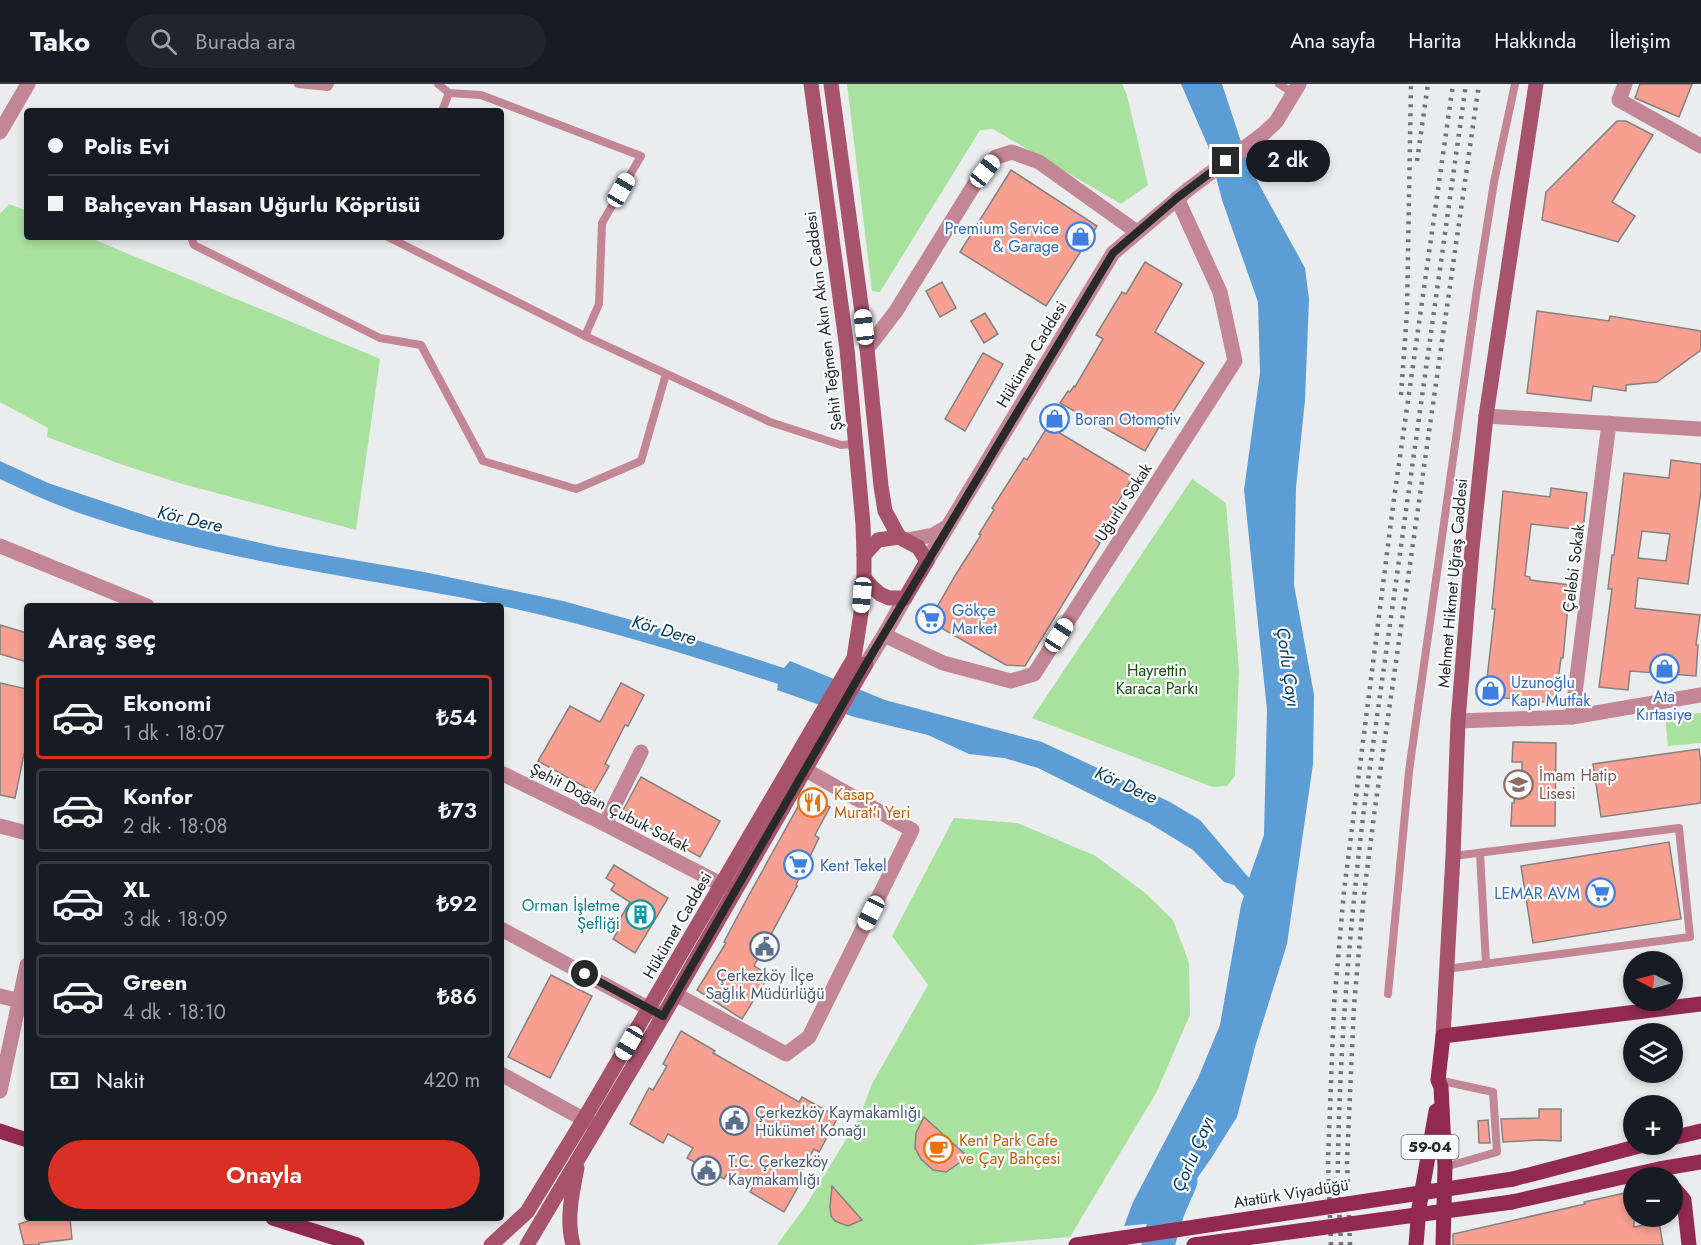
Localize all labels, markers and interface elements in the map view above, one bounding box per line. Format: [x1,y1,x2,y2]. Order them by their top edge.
search box [126,14,546,68]
text: Tako [30,21,90,62]
icon: search [147,25,180,58]
text: Burada ara [195,25,296,57]
text: Ana sayfa [1290,26,1375,56]
text: Harita [1408,26,1461,56]
text: Hakkında [1494,26,1576,56]
text: İletişim [1609,26,1671,56]
text: Polis Evi [84,130,170,162]
callout: 2 dk [1247,140,1331,182]
text: 2 dk [1267,146,1309,175]
route end [1212,147,1239,174]
car [967,151,1003,191]
car [604,170,638,210]
text: Bahçevan Hasan Uğurlu Köprüsü [84,188,421,220]
street label: Şehit Teğmen Akın Akın Caddesi [799,210,848,432]
place label: Premium Service & Garage [945,217,1059,258]
shop icon: Premium Service & Garage [1064,221,1096,253]
street label: Hükümet Caddesi [991,297,1072,412]
car [853,308,875,346]
shop icon: Boran Otomotiv [1038,403,1070,435]
place label: Boran Otomotiv [1075,408,1181,431]
street label: Uğurlu Sokak [1089,458,1158,546]
street label: Mehmet Hikmet Uğraş Caddesi [1432,477,1473,689]
water label: Kör Dere [155,499,225,539]
street label: Çelebi Sokak [1557,522,1590,613]
car [851,576,873,614]
place label: Gökçe Market [952,599,997,640]
supermarket icon: Gökçe Market [915,603,947,635]
water label: Kör Dere [629,608,699,652]
car [1042,615,1076,655]
text: Araç seç [48,619,156,658]
water label: Çorlu Çayı [1270,626,1306,708]
shop icon: Ata Kırtasiye [1648,652,1680,684]
park label: Hayrettin Karaca Parkı [1116,659,1198,700]
place label: Uzunoğlu Kapı Mutfak [1511,671,1591,712]
shop icon: Uzunoğlu Kapı Mutfak [1474,675,1506,707]
place label: Ata Kırtasiye [1636,685,1692,726]
text: Ekonomi [123,687,211,719]
icon: car [51,690,105,744]
text: ₺54 [436,701,477,733]
text: 1 dk · 18:07 [123,719,225,748]
street label: Şehit Doğan Çubuk Sokak [526,757,694,858]
water label: Kör Dere [1091,760,1161,810]
place label: İmam Hatip Lisesi [1539,764,1617,805]
school or university icon: İmam Hatip Lisesi [1502,768,1534,800]
text: Konfor [123,780,193,812]
icon: car [51,783,105,837]
place label: Kasap Murat'ı Yeri [834,783,910,824]
restaurant icon: Kasap Murat'ı Yeri [797,787,829,819]
text: ₺73 [439,794,477,826]
text: 2 dk · 18:08 [123,812,227,841]
supermarket icon: Kent Tekel [783,849,815,881]
place label: Kent Tekel [820,854,887,877]
street label: Hükümet Caddesi [637,867,717,983]
text: XL [123,873,150,905]
icon: car [51,876,105,930]
supermarket icon: LEMAR AVM [1585,877,1617,909]
place label: LEMAR AVM [1494,882,1580,905]
text: ₺92 [436,887,477,919]
car [855,893,887,933]
place label: Orman İşletme Şefliği [522,894,620,935]
building icon: Orman İşletme Şefliği [625,898,657,930]
text: 3 dk · 18:09 [123,905,228,934]
public building icon: Çerkezköy İlçe Sağlık Müdürlüğü [749,931,781,963]
north arrow [1623,951,1683,1011]
map controls [1623,951,1683,1227]
route start [571,960,598,987]
place label: Çerkezköy İlçe Sağlık Müdürlüğü [705,964,825,1005]
text: Green [123,966,187,998]
icon: car [51,969,105,1023]
text: ₺86 [437,980,477,1012]
text: 4 dk · 18:10 [123,998,226,1027]
car [612,1023,646,1063]
button: layers [1623,1023,1683,1083]
icon: cash [48,1064,81,1097]
text: Nakit [96,1064,144,1096]
text: 420 m [423,1066,480,1095]
button: + [1623,1095,1683,1155]
place label: Çerkezköy Kaymakamlığı Hükümet Konağı [755,1101,921,1142]
public building icon: Çerkezköy Kaymakamlığı Hükümet Konağı [718,1105,750,1137]
water label: Çorlu Çayı [1165,1112,1221,1196]
place label: Kent Park Cafe ve Çay Bahçesi [959,1129,1061,1170]
cafe icon: Kent Park Cafe ve Çay Bahçesi [922,1133,954,1165]
road number: 59-04 [1402,1135,1458,1159]
button: Onayla [48,1140,480,1209]
place label: T.C. Çerkezköy Kaymakamlığı [728,1150,829,1191]
public building icon: T.C. Çerkezköy Kaymakamlığı [691,1154,723,1186]
button: − [1623,1167,1683,1227]
street label: Atatürk Viyadüğü [1232,1173,1350,1214]

